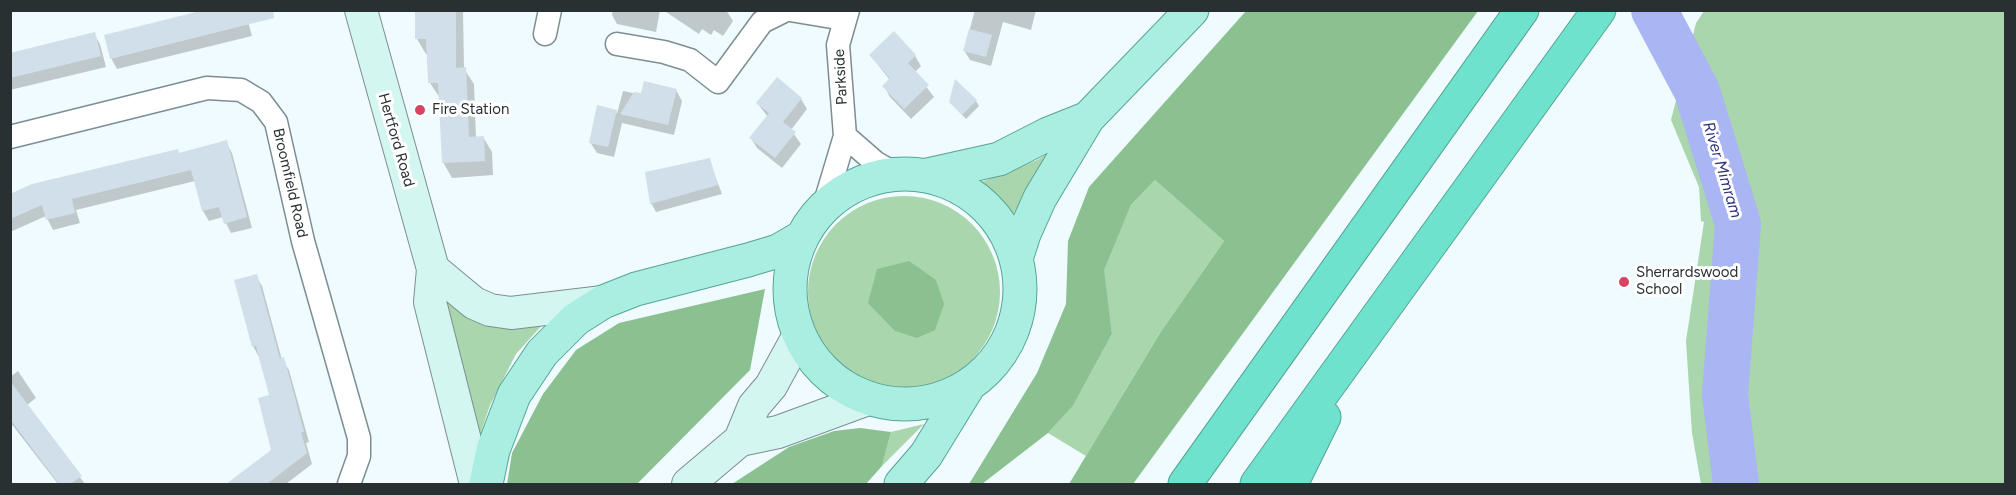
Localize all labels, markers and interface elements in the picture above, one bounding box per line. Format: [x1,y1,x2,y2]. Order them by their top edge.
street label: Parkside [831,49,851,105]
street label: Hertford Road [374,91,418,189]
place label: Fire Station [432,101,509,119]
marker: Fire Station [413,103,427,117]
water label: River Mimram [1698,120,1746,220]
street label: Broomfield Road [269,126,311,240]
place label: Sherrardswood School [1636,264,1738,299]
marker: Sherrardswood School [1617,275,1631,289]

